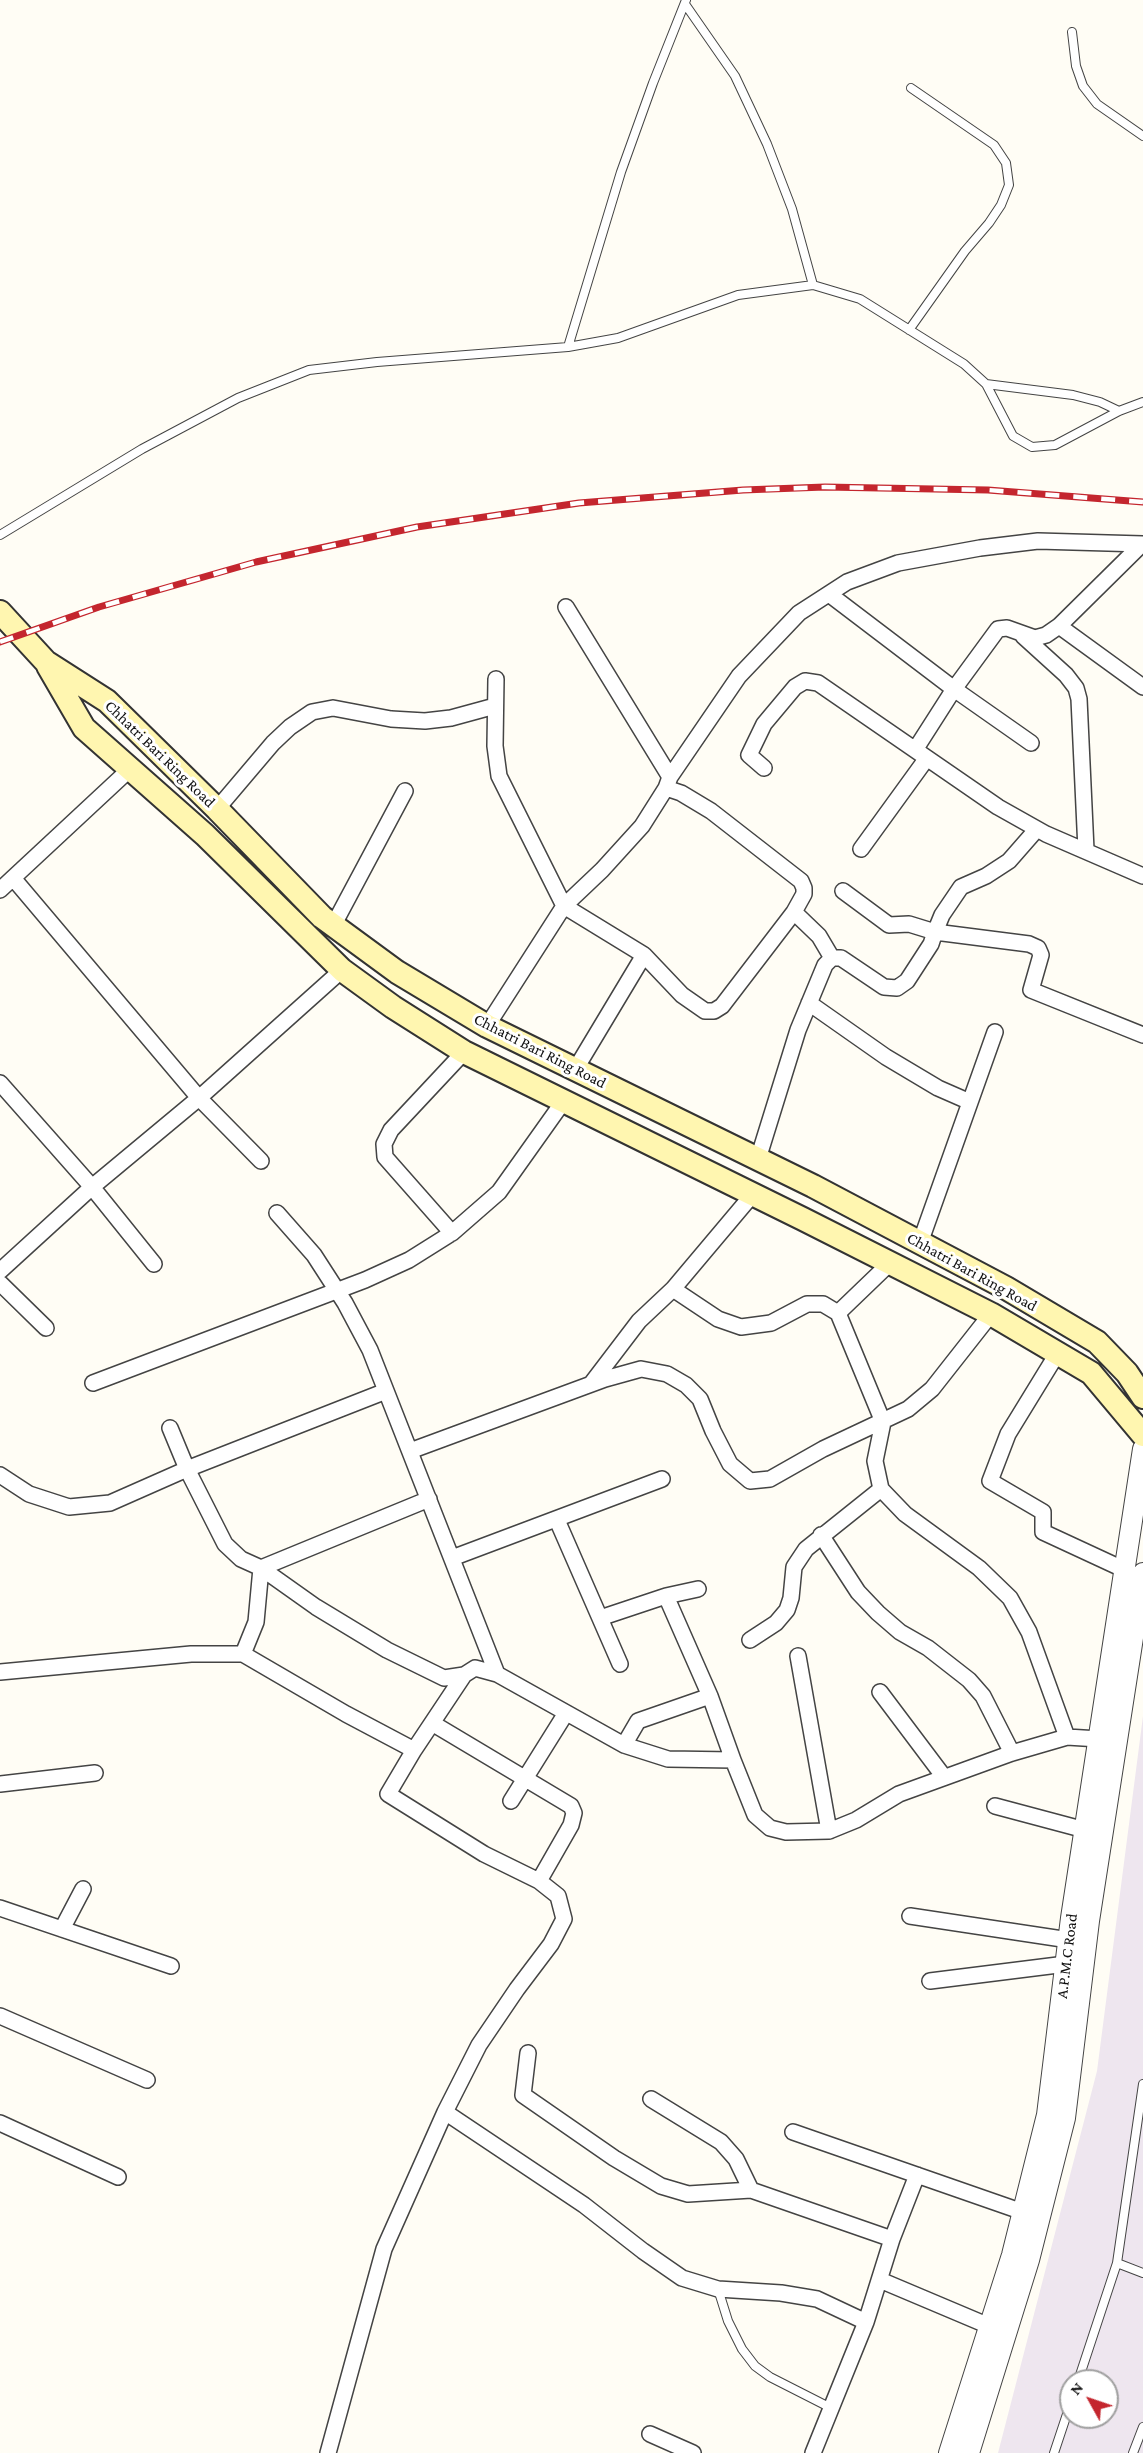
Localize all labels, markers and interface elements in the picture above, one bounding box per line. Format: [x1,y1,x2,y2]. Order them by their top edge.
street label: Chhatri Bari Ring Road [101,696,219,812]
street label: Chhatri Bari Ring Road [471,1009,609,1093]
street label: Chhatri Bari Ring Road [903,1228,1041,1316]
street label: A.P.M.C Road [1052,1912,1082,2000]
north arrow [1059,2369,1119,2429]
text: N [1066,2379,1086,2398]

